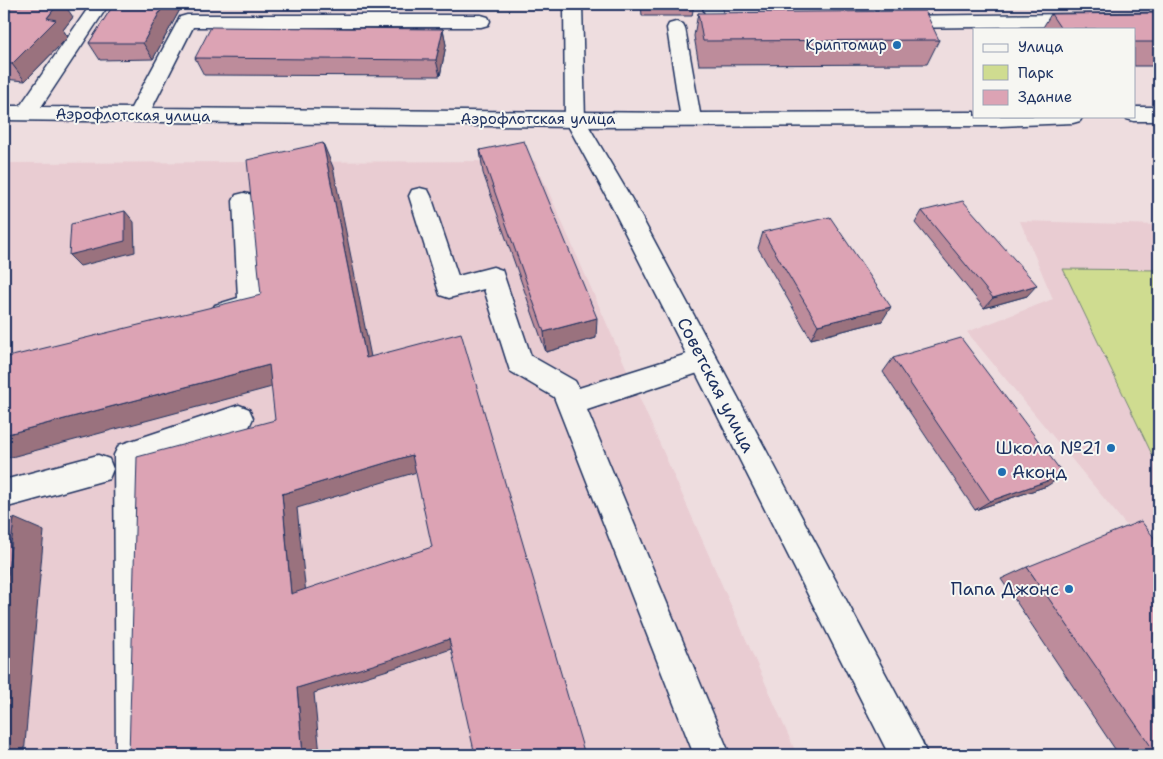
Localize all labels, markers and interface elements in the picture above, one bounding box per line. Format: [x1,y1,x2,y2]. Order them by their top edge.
legend [973,28,1136,118]
place label: Криптомир [805,35,887,55]
text: Улица [1018,37,1064,57]
marker: Криптомир [891,39,903,51]
text: Парк [1018,63,1054,83]
text: Здание [1018,87,1072,107]
street label: Аэрофлотская улица [55,104,211,126]
street label: Аэрофлотская улица [461,109,616,129]
street label: Советская улица [672,313,760,457]
place label: Школа №21 [996,436,1101,460]
marker: Школа №21 [1105,442,1117,454]
place label: Аконд [1012,460,1068,484]
marker: Аконд [996,466,1008,478]
place label: Папа Джонс [951,577,1059,601]
marker: Папа Джонс [1063,583,1075,595]

